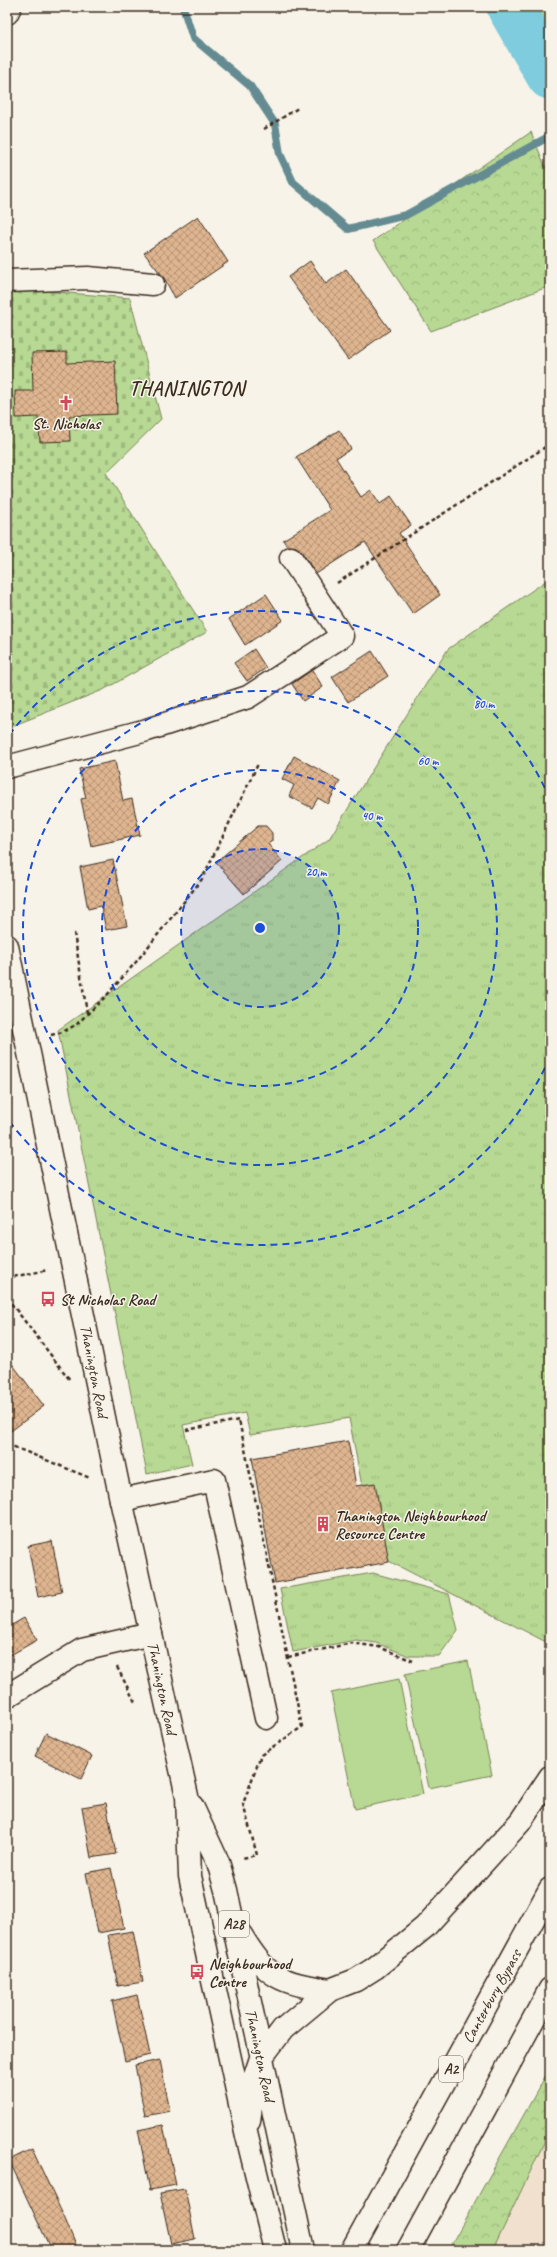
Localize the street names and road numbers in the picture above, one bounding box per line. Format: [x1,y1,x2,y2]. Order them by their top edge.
street label: Thanington Road [75,1323,113,1422]
street label: Thanington Road [142,1640,182,1739]
road number: A28 [219,1911,249,1937]
street label: Canterbury Bypass [458,1945,527,2047]
street label: Thanington Road [240,2007,280,2106]
road number: A2 [439,2056,463,2082]

